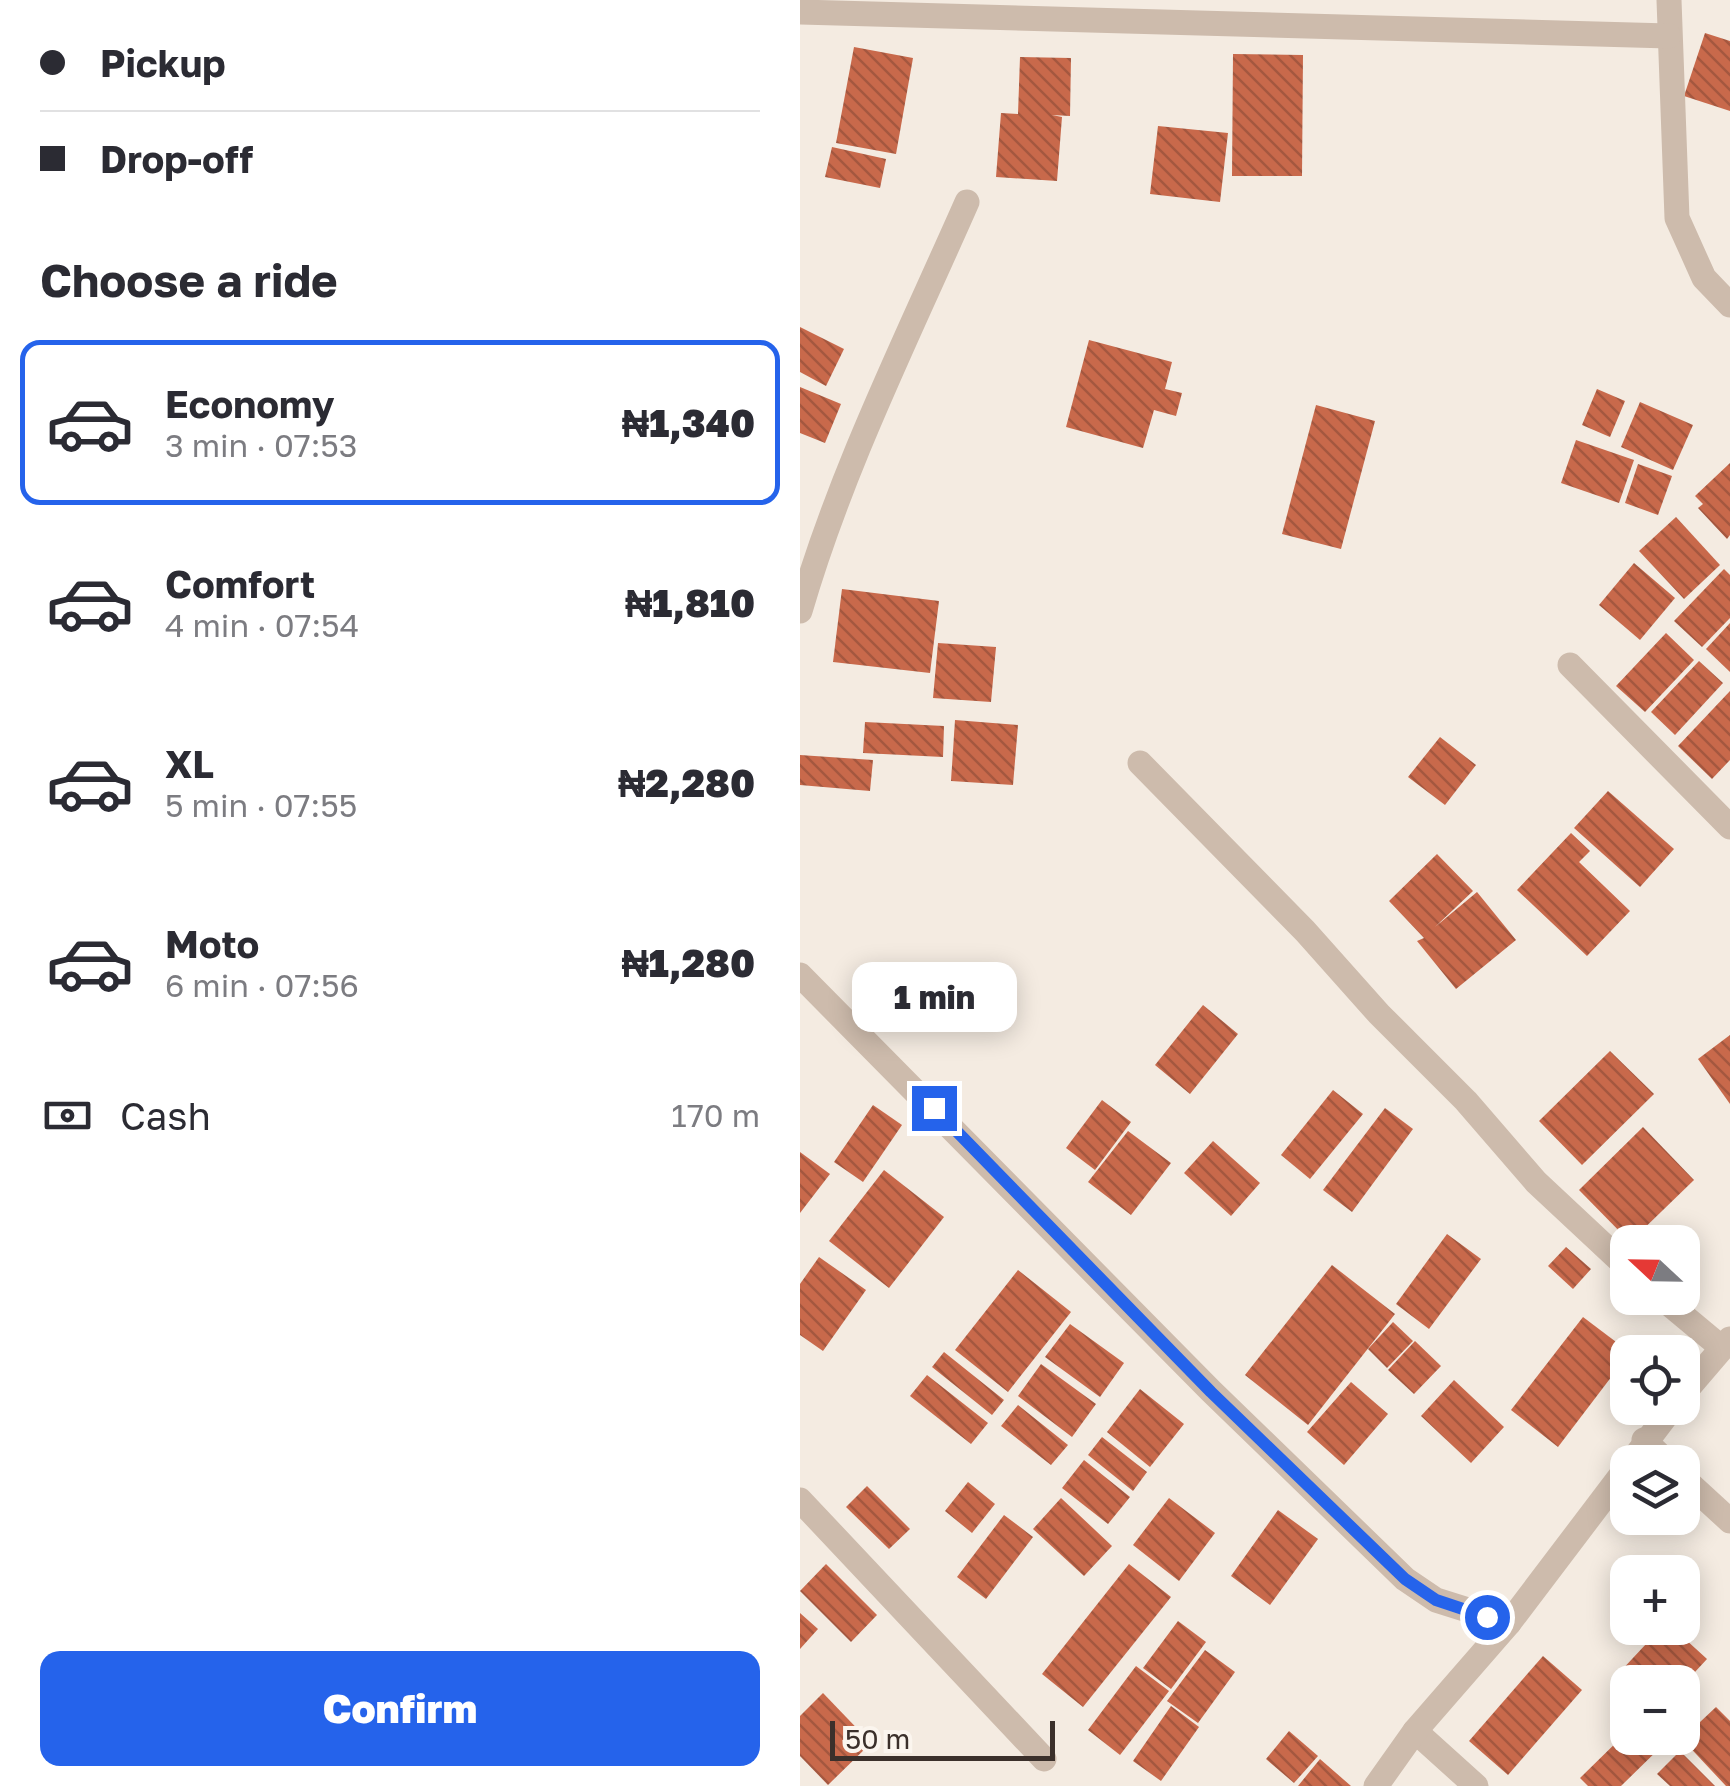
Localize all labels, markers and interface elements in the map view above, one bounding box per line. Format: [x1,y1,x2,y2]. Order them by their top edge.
text: Pickup [100,40,226,85]
text: Drop-off [100,136,253,181]
text: Choose a ride [40,253,338,307]
icon: car [45,378,135,468]
text: Economy [165,381,334,426]
text: ₦1,340 [622,400,755,445]
text: 3 min · 07:53 [165,426,358,464]
icon: car [45,558,135,648]
text: Comfort [165,561,315,606]
text: ₦1,810 [625,580,755,625]
text: 4 min · 07:54 [165,606,359,644]
icon: car [45,738,135,828]
text: XL [165,741,214,786]
text: ₦2,280 [618,760,755,805]
text: 5 min · 07:55 [165,786,357,824]
icon: car [45,918,135,1008]
text: Moto [165,921,259,966]
text: ₦1,280 [621,940,755,985]
callout: 1 min [852,963,1016,1033]
text: 6 min · 07:56 [165,966,359,1004]
text: 1 min [894,978,975,1016]
route end [912,1086,957,1131]
icon: cash [40,1088,95,1143]
text: Cash [120,1093,211,1138]
text: 170 m [671,1096,760,1134]
north arrow [1610,1225,1700,1315]
map controls [1610,1225,1700,1755]
button: locate [1610,1335,1700,1425]
button: layers [1610,1445,1700,1535]
button: + [1610,1555,1700,1645]
route start [1465,1595,1510,1640]
button: Confirm [40,1651,760,1766]
button: − [1610,1665,1700,1755]
scale bar [830,1716,1055,1760]
text: 50 m [845,1722,910,1755]

